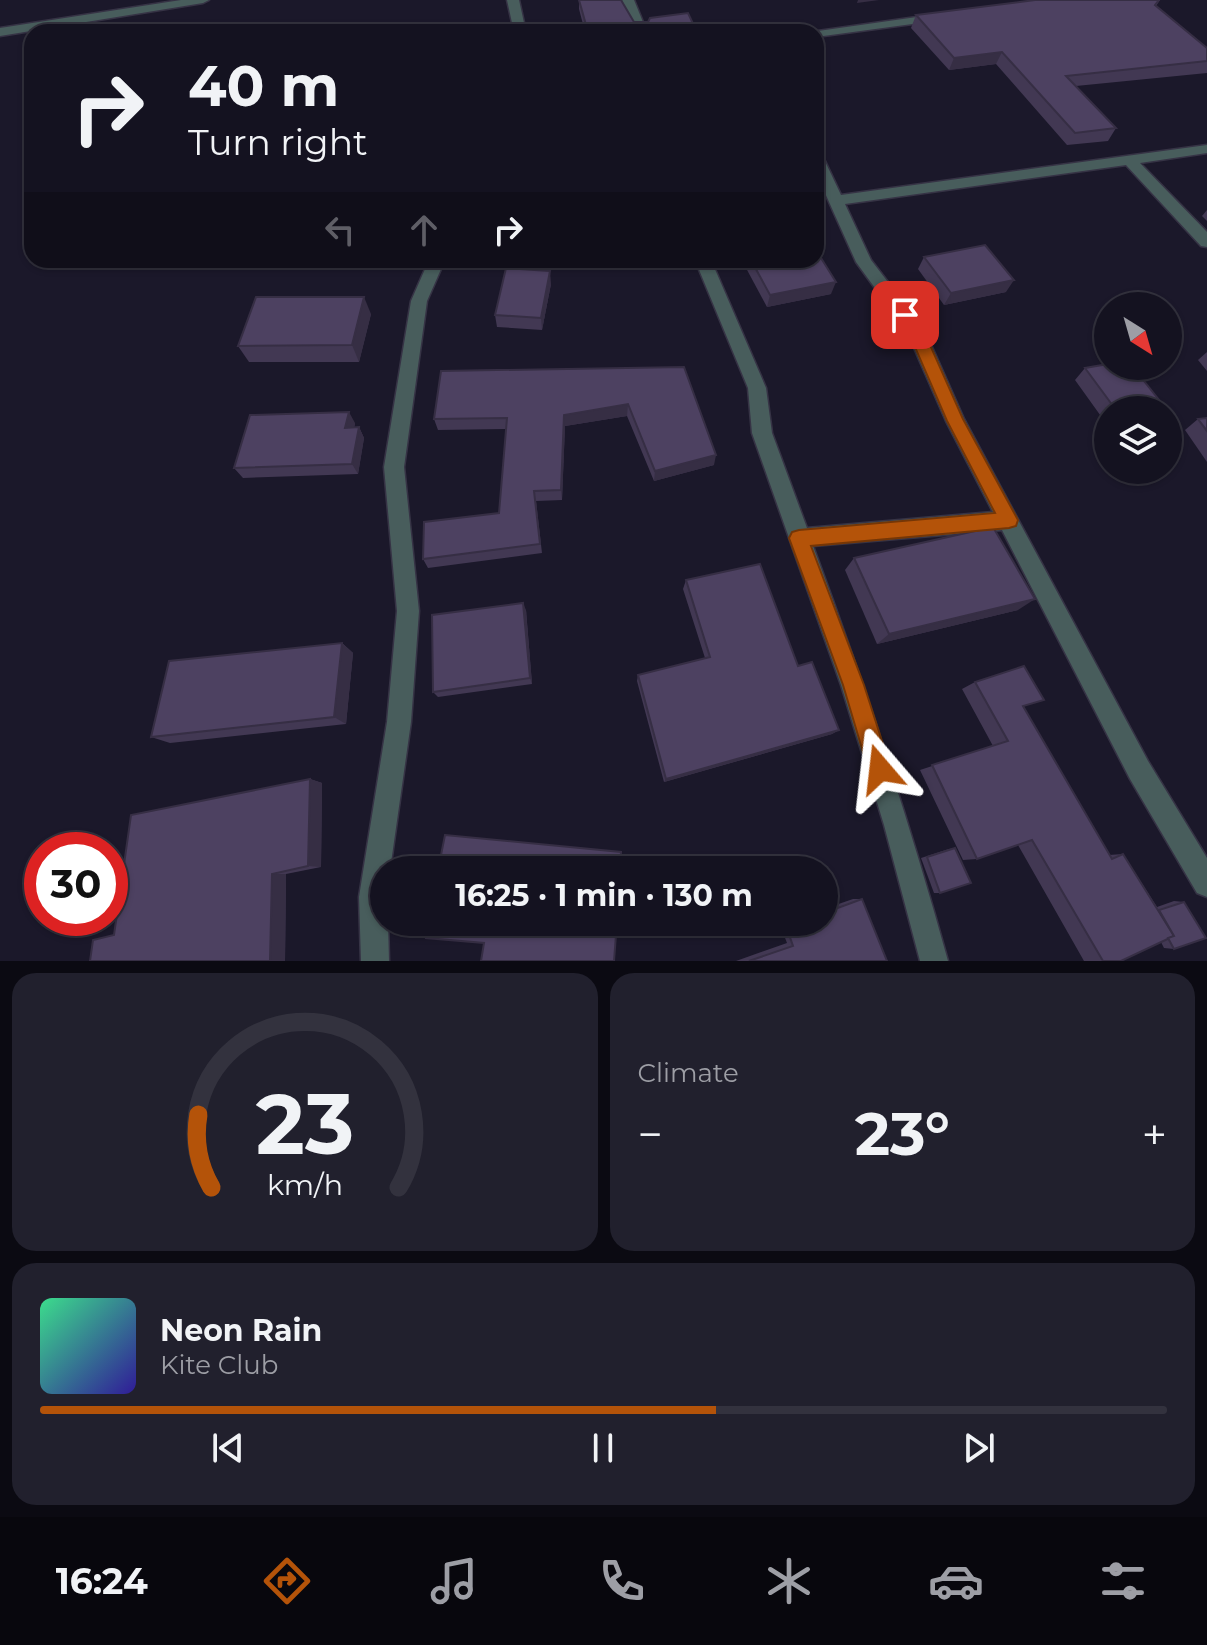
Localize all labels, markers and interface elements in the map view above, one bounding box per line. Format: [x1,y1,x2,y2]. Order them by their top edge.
text: 40 m [188,52,339,120]
icon: right [56,56,160,160]
text: Turn right [188,120,368,164]
icon: left [318,208,362,252]
icon: ahead [402,208,446,252]
icon: right [486,208,530,252]
pin [871,281,939,349]
north arrow [1094,292,1182,380]
map controls [1094,292,1182,484]
icon: arrive [883,293,927,337]
button: layers [1094,396,1182,484]
position arrow [838,727,922,811]
speed limit sign: 30 [24,832,128,936]
text: 16:25 · 1 min · 130 m [455,877,753,914]
text: Climate [638,1057,739,1089]
text: 23 [256,1073,354,1175]
text: 23° [855,1097,950,1170]
text: − [638,1107,663,1161]
text: + [1142,1107,1167,1161]
text: km/h [267,1167,343,1202]
text: Neon Rain [160,1312,322,1349]
text: Kite Club [160,1349,278,1381]
icon: previous [206,1426,250,1470]
icon: pause [581,1426,625,1470]
icon: next [957,1426,1001,1470]
icon: directions [259,1553,315,1609]
icon: music [426,1553,482,1609]
icon: phone [594,1553,650,1609]
icon: climate [761,1553,817,1609]
icon: car [928,1553,984,1609]
icon: filters [1095,1553,1151,1609]
text: 16:24 [56,1559,148,1603]

